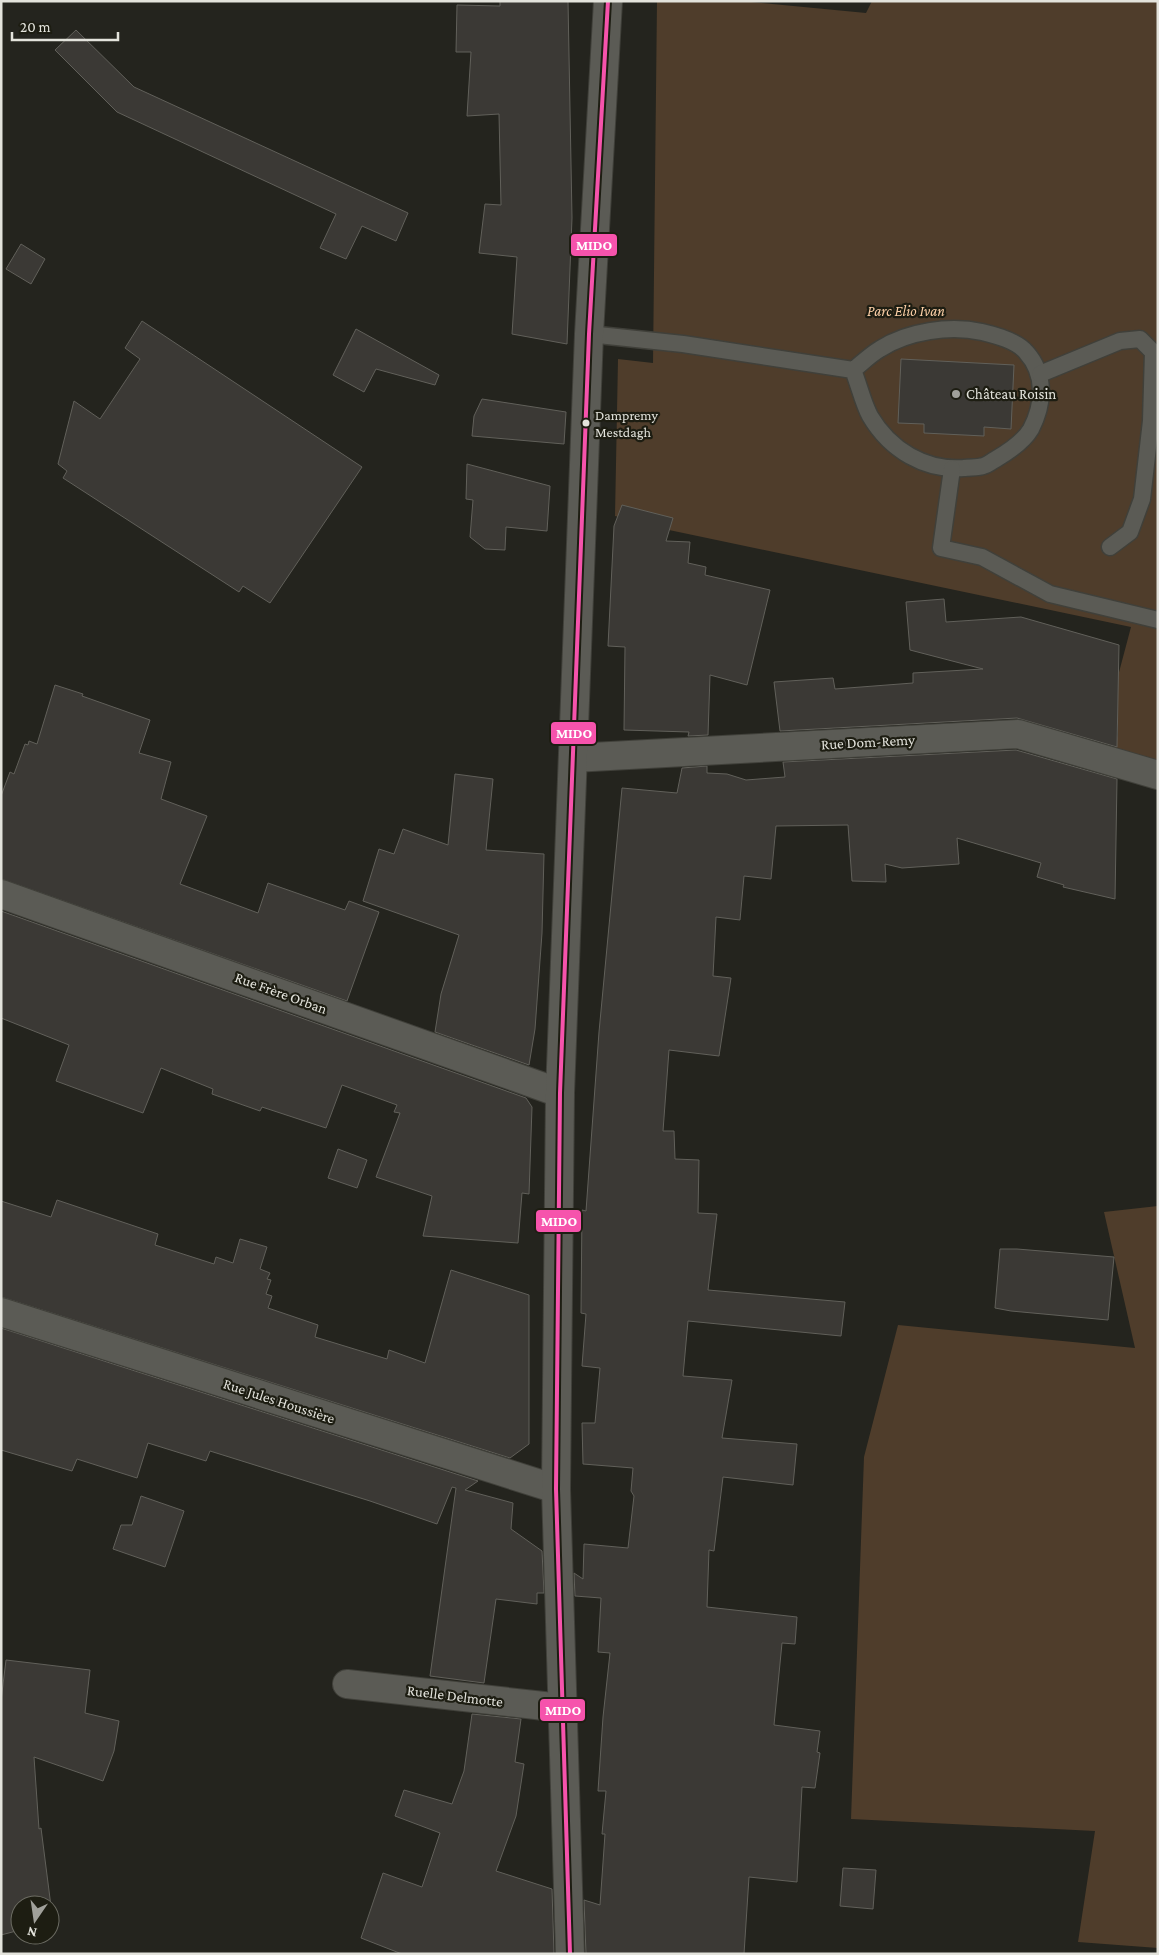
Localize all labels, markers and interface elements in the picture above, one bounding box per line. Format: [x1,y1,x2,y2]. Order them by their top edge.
scale bar [12,10,119,42]
text: 20 m [20,19,51,35]
line badge: MIDO [570,233,618,257]
text: MIDO [576,237,612,253]
park label: Parc Elio Ivan [867,303,945,319]
place label: Château Roisin [966,386,1056,402]
marker: Château Roisin [950,388,962,400]
place label: Dampremy Mestdagh [595,407,658,440]
marker: Dampremy Mestdagh [581,418,591,428]
line badge: MIDO [550,721,597,745]
text: MIDO [556,725,592,741]
street label: Rue Dom-Remy [821,732,916,753]
street label: Rue Frère Orban [233,969,329,1017]
line badge: MIDO [535,1209,582,1233]
text: MIDO [541,1213,577,1229]
street label: Rue Jules Houssière [221,1375,337,1428]
street label: Ruelle Delmotte [406,1682,504,1710]
line badge: MIDO [539,1698,586,1722]
text: MIDO [545,1702,581,1718]
north arrow [10,1895,60,1945]
text: N [25,1924,39,1942]

